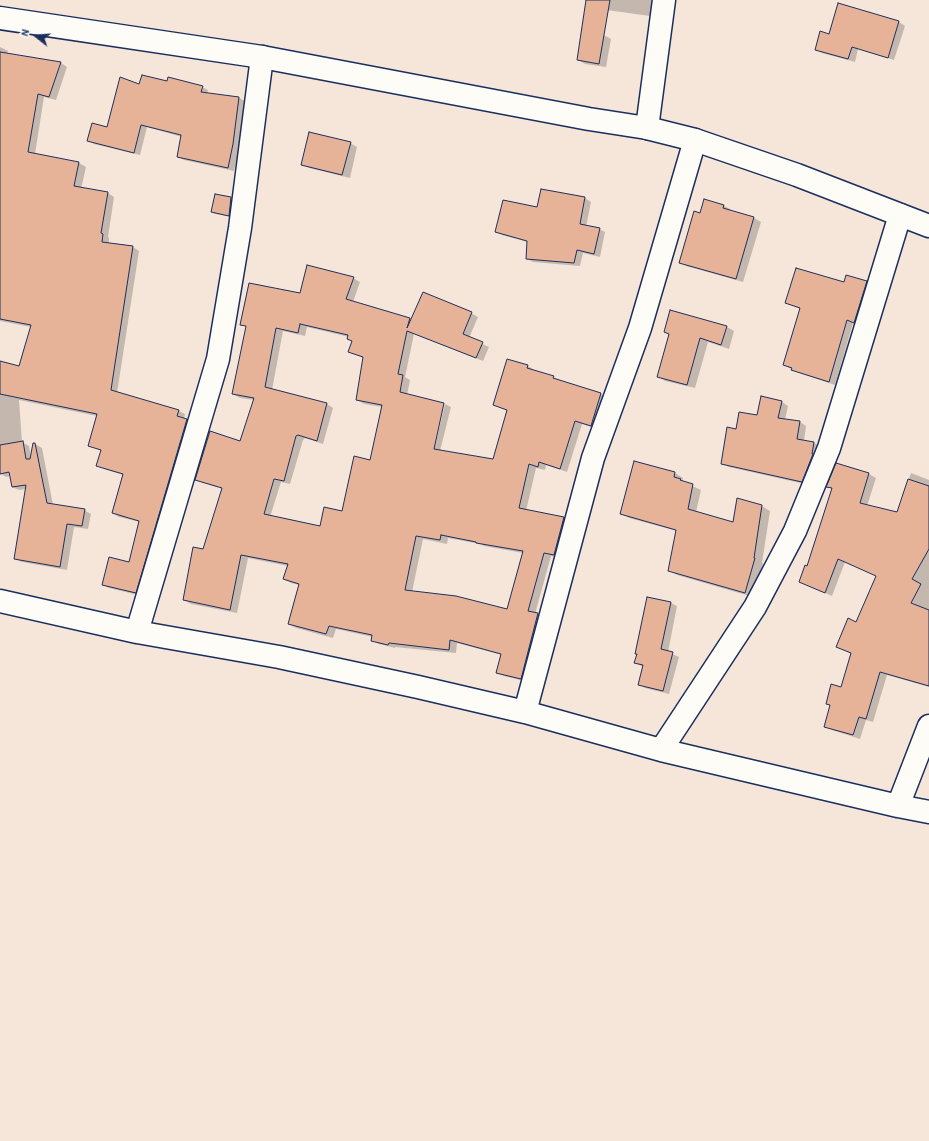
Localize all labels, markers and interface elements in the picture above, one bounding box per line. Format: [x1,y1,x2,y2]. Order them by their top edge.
north arrow [16,16,56,56]
text: N [17,28,32,37]

